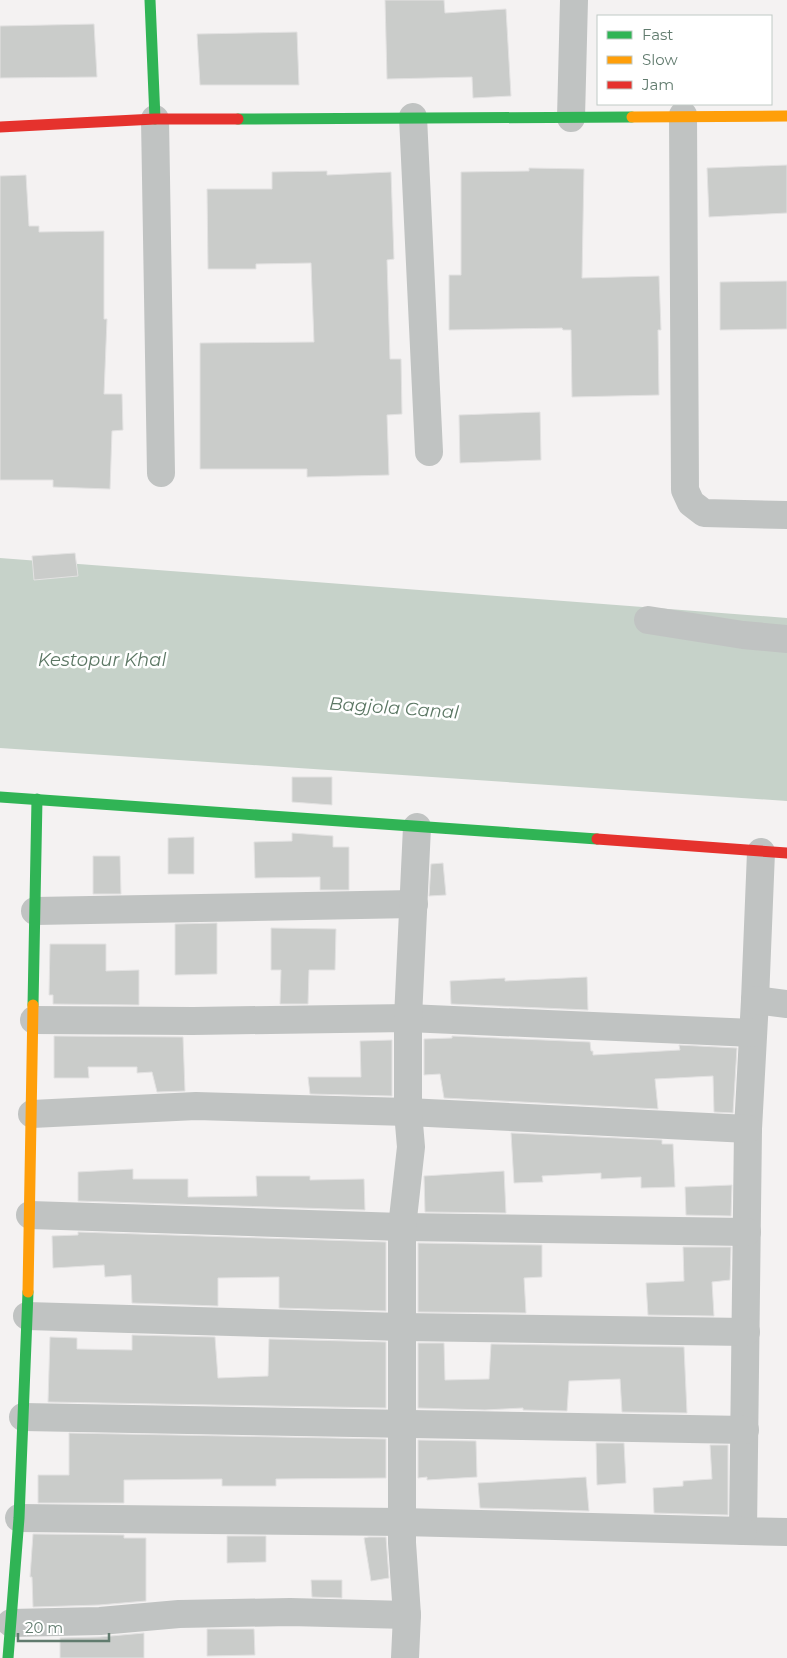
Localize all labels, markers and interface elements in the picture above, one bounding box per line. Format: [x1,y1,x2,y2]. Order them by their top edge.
legend [597,15,772,105]
text: Fast [642,25,673,44]
text: Slow [642,50,678,69]
text: Jam [641,75,674,94]
water label: Kestopur Khal [38,649,166,671]
water label: Bagjola Canal [328,692,460,724]
scale bar [18,1610,109,1642]
text: 20 m [25,1618,63,1637]

